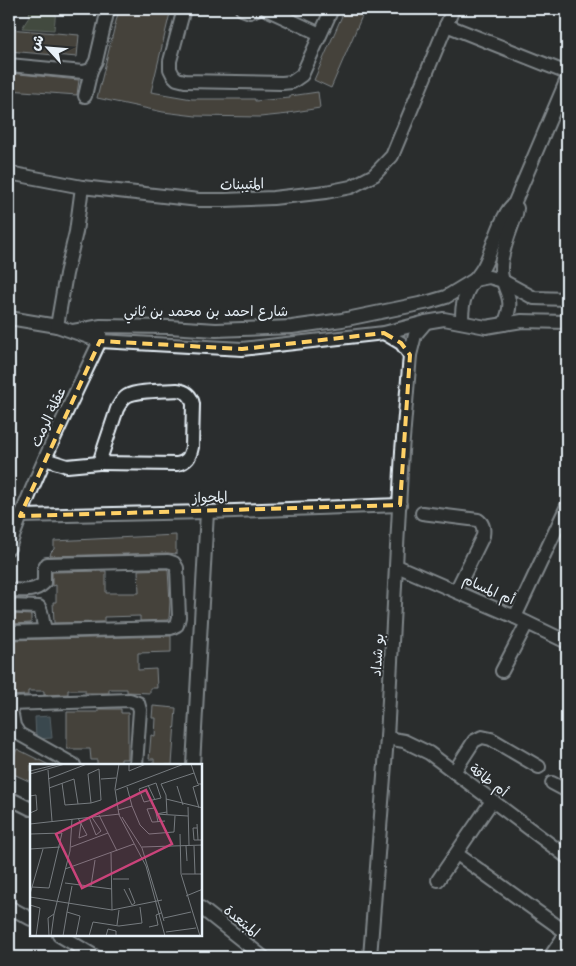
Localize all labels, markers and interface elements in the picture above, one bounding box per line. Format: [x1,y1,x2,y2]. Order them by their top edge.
north arrow [22,22,72,72]
text: ش [24,31,48,53]
street label: المتيبنات [220,173,264,194]
street label: شارع احمد بن محمد بن ثاني [124,301,288,324]
street label: عقلة الرمث [25,384,70,450]
street label: المحواز [191,486,228,507]
street label: أم المسام [459,569,519,610]
street label: بو شداد [366,633,387,677]
street label: أم طاقة [465,759,513,802]
inset map [30,764,202,936]
street label: المبتعدة [220,900,264,941]

